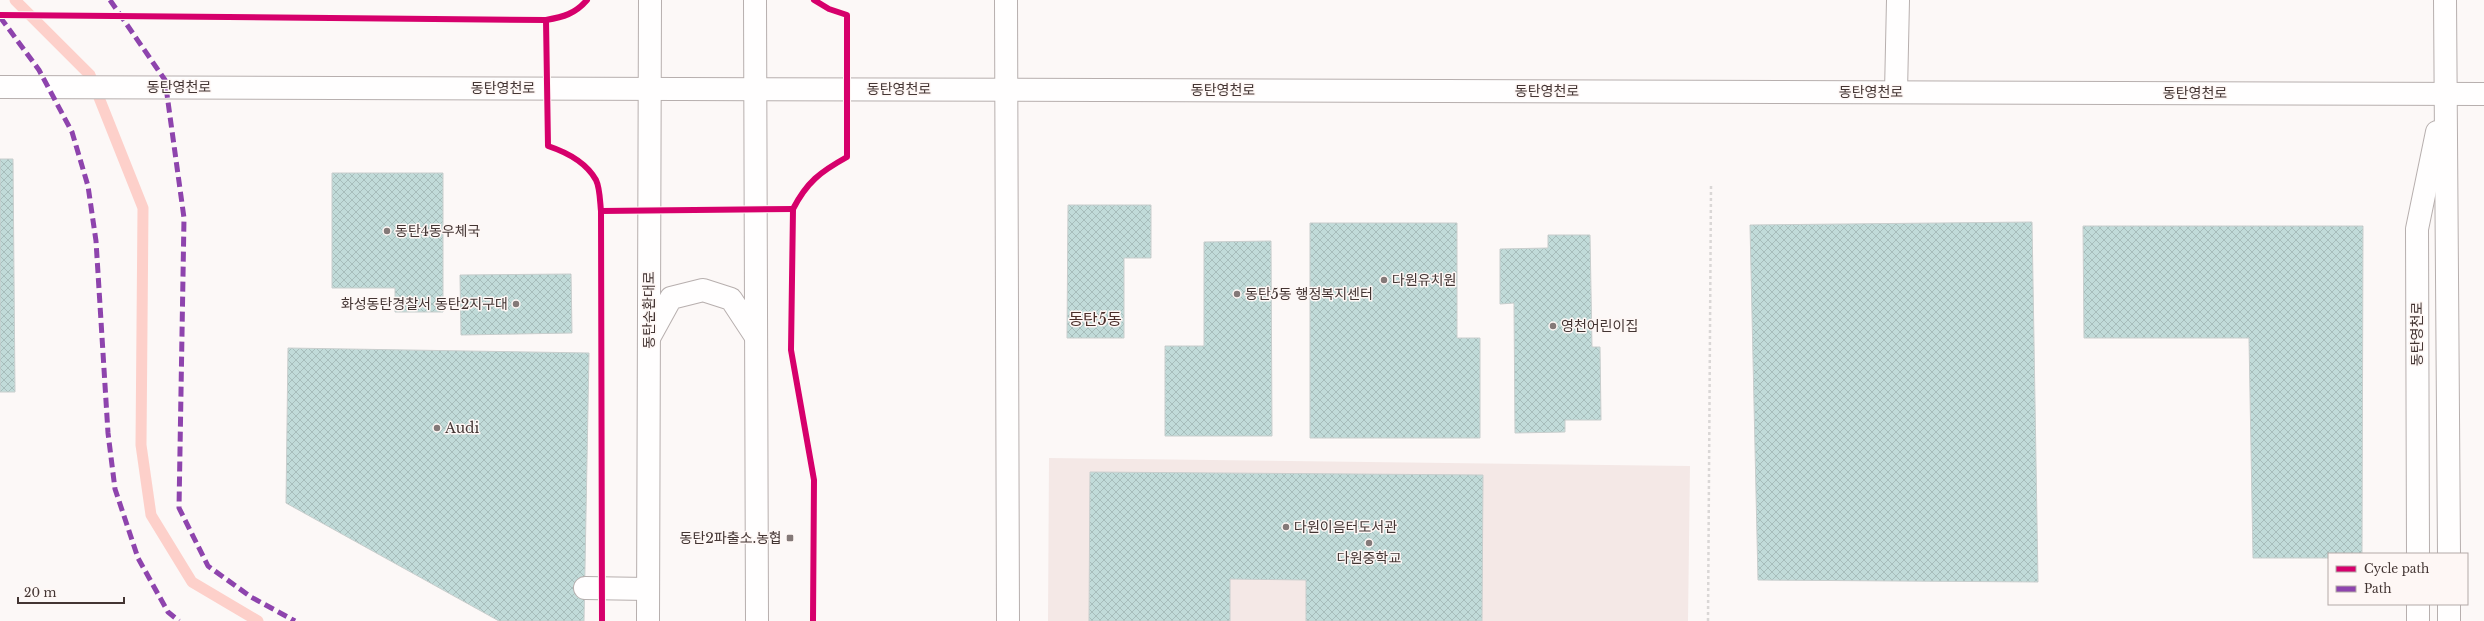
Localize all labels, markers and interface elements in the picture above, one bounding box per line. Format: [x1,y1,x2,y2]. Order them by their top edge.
street label: 동탄영천로 [147,78,211,96]
street label: 동탄영천로 [471,79,535,97]
street label: 동탄영천로 [867,80,931,98]
street label: 동탄영천로 [1191,81,1255,99]
street label: 동탄영천로 [1515,82,1579,100]
street label: 동탄영천로 [1839,83,1903,101]
street label: 동탄영천로 [2163,84,2227,102]
place label: 동탄4동우체국 [395,222,481,240]
marker: 동탄4동우체국 [382,226,392,236]
street label: 동탄순환대로 [640,271,658,349]
place label: 다원유치원 [1392,271,1456,289]
marker: 다원유치원 [1379,275,1389,285]
place label: 동탄5동 행정복지센터 [1245,285,1373,303]
marker: 동탄5동 행정복지센터 [1232,289,1242,299]
place label: 화성동탄경찰서 동탄2지구대 [341,295,508,313]
marker: 화성동탄경찰서 동탄2지구대 [511,299,521,309]
street label: 동탄영천로 [2408,302,2426,366]
district label: 동탄5동 [1068,309,1122,329]
place label: 영천어린이집 [1561,317,1638,335]
marker: 영천어린이집 [1548,321,1558,331]
place label: Audi [444,419,479,437]
marker: Audi [432,423,442,433]
place label: 다원이음터도서관 [1294,518,1397,536]
marker: 다원이음터도서관 [1281,522,1291,532]
place label: 동탄2파출소.농협 [680,529,782,547]
marker: 동탄2파출소.농협 [785,533,795,543]
marker: 다원중학교 [1364,538,1374,548]
place label: 다원중학교 [1337,549,1401,567]
legend [2328,553,2468,605]
text: Cycle path [2364,561,2429,576]
scale bar [18,579,124,605]
text: Path [2364,581,2392,596]
text: 20 m [24,585,56,600]

